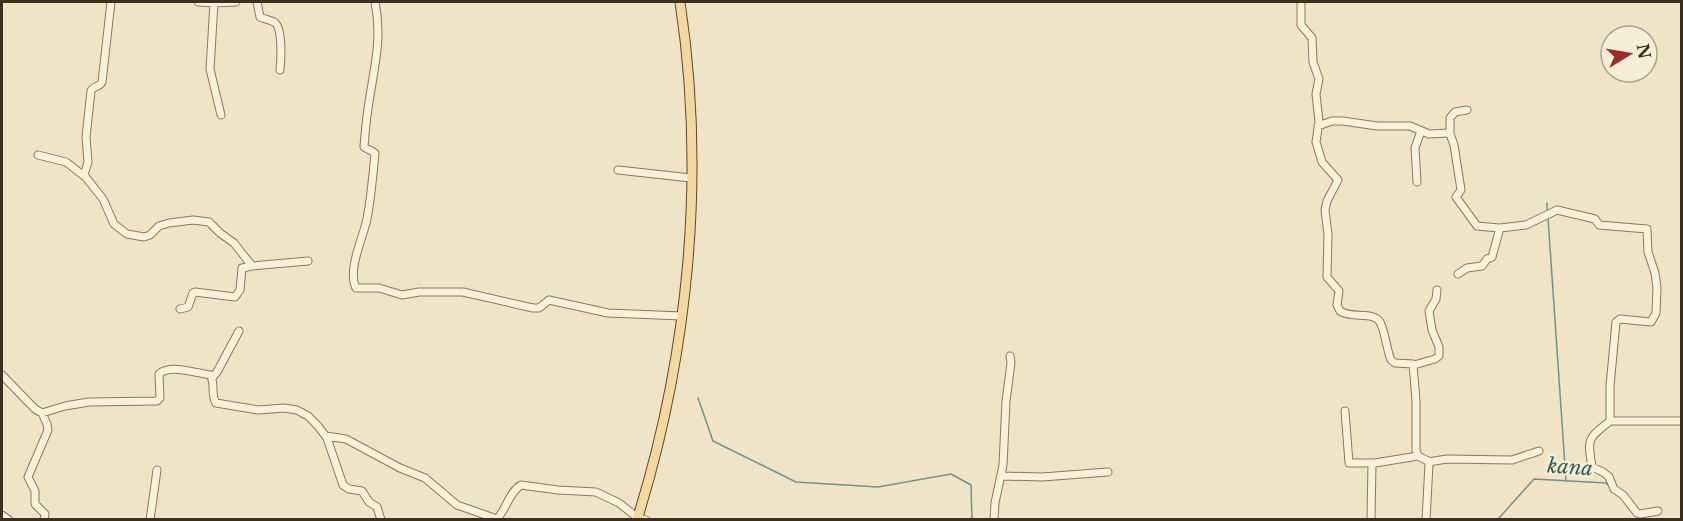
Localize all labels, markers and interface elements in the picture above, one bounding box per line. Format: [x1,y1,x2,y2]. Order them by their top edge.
north arrow [1599,24,1659,84]
text: N [1632,42,1655,60]
water label: kana [1545,453,1594,481]

